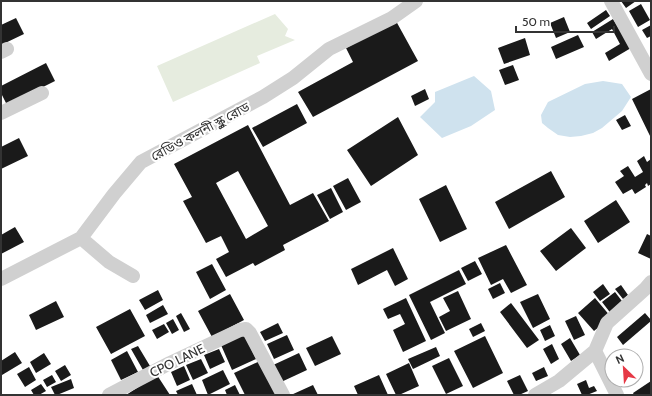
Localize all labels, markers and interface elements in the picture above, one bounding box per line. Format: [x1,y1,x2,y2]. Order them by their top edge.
scale bar [516,8,614,34]
text: 50 m [522,14,550,29]
street label: রেডিও কলনী স্কুল রোড [148,98,253,165]
street label: CPO LANE [147,340,207,380]
north arrow [604,348,644,388]
text: N [613,351,626,367]

